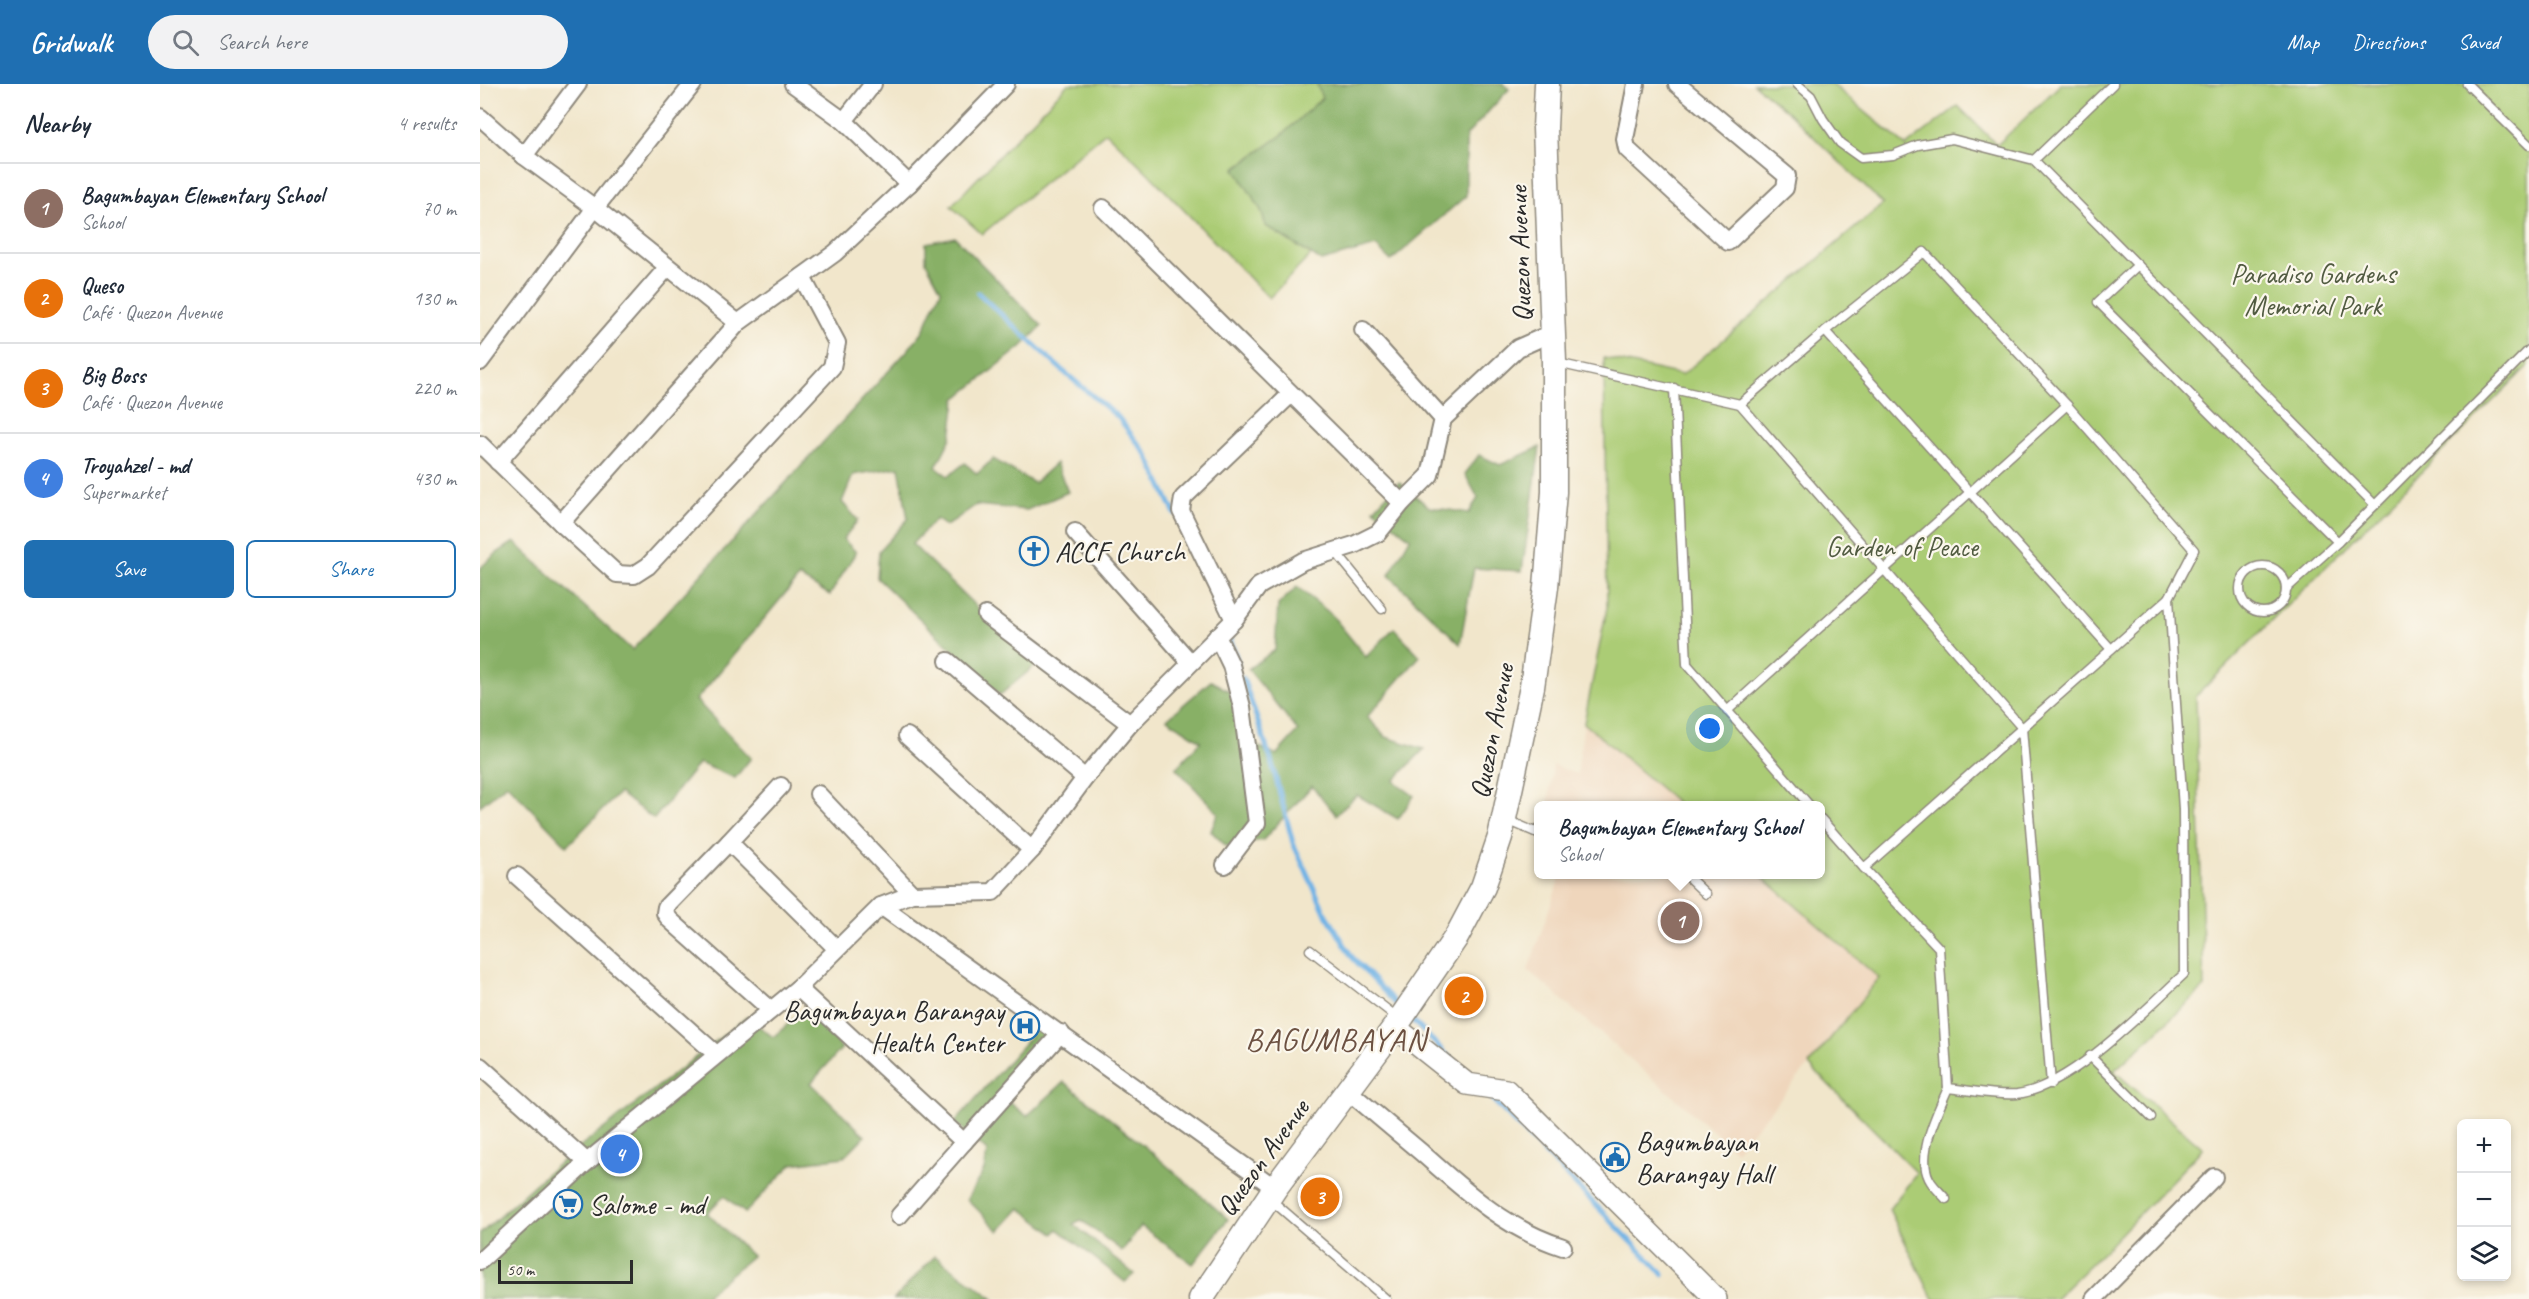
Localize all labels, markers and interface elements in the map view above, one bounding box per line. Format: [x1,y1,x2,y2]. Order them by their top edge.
search box [148,15,568,69]
text: Gridwalk [30,25,112,60]
icon: search [169,26,202,59]
text: Search here [217,28,307,56]
text: Map [2287,29,2319,55]
text: Directions [2352,29,2425,55]
text: Saved [2458,29,2499,55]
text: Nearby [24,107,89,140]
text: 4 results [397,111,456,136]
text: Bagumbayan Elementary School [81,182,324,210]
street label: Quezon Avenue [1500,183,1539,323]
text: 1 [39,196,48,221]
text: 70 m [422,196,456,221]
text: School [81,210,124,235]
park label: Paradiso Gardens Memorial Park [2230,256,2398,323]
text: Queso [81,272,123,300]
text: 2 [39,286,48,311]
text: 130 m [413,286,456,311]
text: Café · Quezon Avenue [81,300,222,325]
text: Big Boss [81,362,145,390]
text: 3 [39,376,48,401]
text: 220 m [413,376,456,401]
text: Café · Quezon Avenue [81,390,222,415]
text: Troyahzel - md [81,452,189,480]
text: 4 [39,466,48,491]
text: 430 m [413,466,456,491]
text: Supermarket [81,480,166,505]
park label: Garden of Peace [1826,529,1980,564]
place label: ACCF Church [1055,534,1187,569]
church icon: ACCF Church [1018,535,1050,567]
button: Save [24,540,234,598]
button: Share [246,540,456,598]
street label: Quezon Avenue [1461,659,1522,801]
your location [1695,714,1724,743]
popup [1534,801,1825,879]
text: Bagumbayan Elementary School [1558,814,1801,842]
text: School [1558,842,1601,867]
pin: 1 [1660,898,1700,944]
pin: 2 [1444,974,1484,1018]
place label: Bagumbayan Barangay Health Center [784,993,1006,1060]
hospital icon: Bagumbayan Barangay Health Center [1009,1010,1041,1042]
district label: BAGUMBAYAN [1245,1019,1430,1060]
street label: Quezon Avenue [1208,1090,1318,1223]
map controls [2457,1119,2511,1281]
button: + [2457,1119,2511,1173]
place label: Bagumbayan Barangay Hall [1636,1124,1777,1191]
pin: 4 [600,1132,640,1176]
public building icon: Bagumbayan Barangay Hall [1599,1141,1631,1173]
button: − [2457,1173,2511,1227]
pin: 3 [1300,1174,1340,1220]
place label: Salome - md [589,1187,709,1222]
supermarket icon: Salome - md [552,1188,584,1220]
button: layers [2457,1227,2511,1281]
scale bar [498,1257,633,1284]
text: 50 m [507,1260,534,1280]

